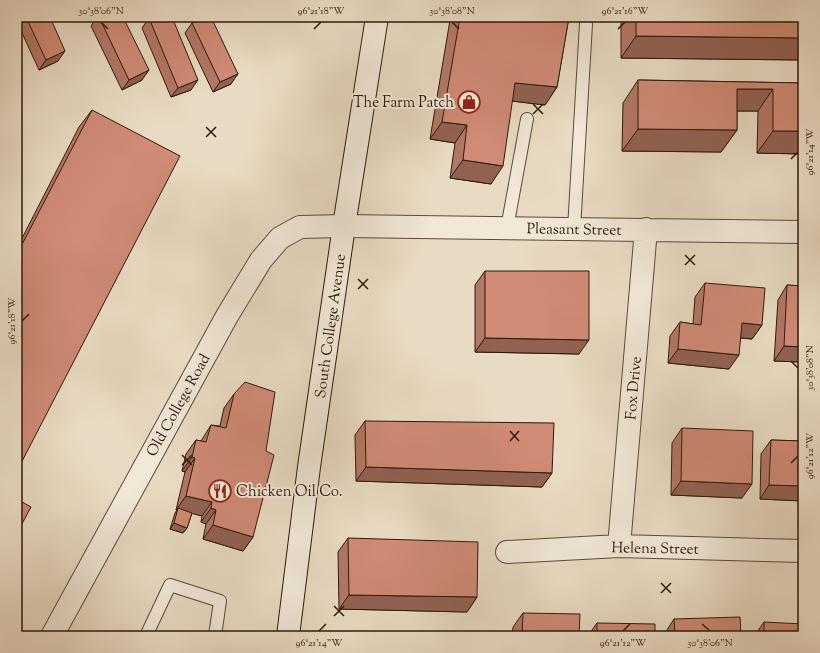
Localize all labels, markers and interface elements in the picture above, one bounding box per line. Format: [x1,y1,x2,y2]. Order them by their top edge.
text: 30°38'06"N [78,4,124,19]
text: 96°21'18"W [298,4,344,19]
text: 30°38'08"N [429,4,475,19]
text: 96°21'16"W [602,4,648,19]
shop icon: The Farm Patch [456,89,482,115]
place label: The Farm Patch [353,93,454,114]
text: 96°21'14"W [803,129,818,175]
street label: Pleasant Street [526,219,622,242]
street label: South College Avenue [311,253,352,400]
text: 96°21'18"W [5,298,20,344]
text: 30°38'08"N [803,345,818,391]
street label: Old College Road [142,350,217,461]
street label: Fox Drive [621,356,648,421]
text: 96°21'12"W [803,433,818,479]
restaurant icon: Chicken Oil Co. [207,478,233,504]
place label: Chicken Oil Co. [236,482,342,503]
street label: Helena Street [611,538,699,561]
text: 96°21'14"W [296,636,342,651]
text: 96°21'12"W [600,636,646,651]
text: 30°38'06"N [687,636,733,651]

